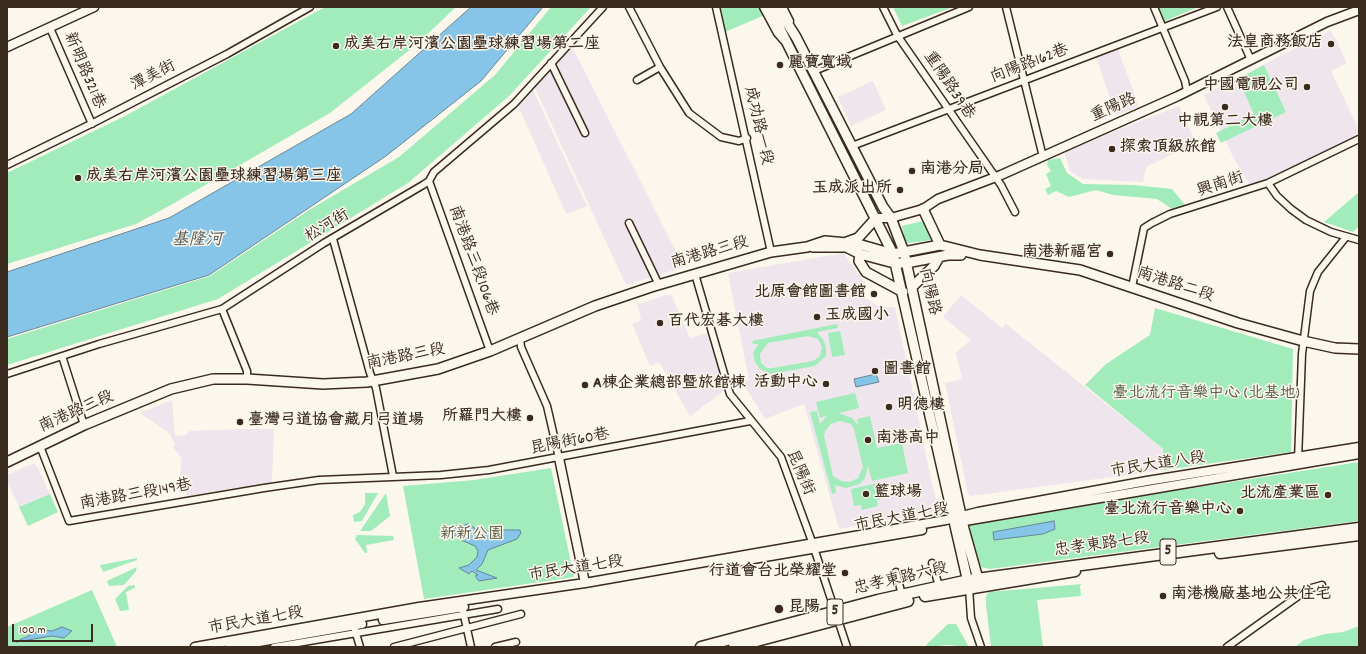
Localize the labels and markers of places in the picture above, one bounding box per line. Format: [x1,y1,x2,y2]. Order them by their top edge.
place label: 法皇商務飯店 [1227,34,1323,54]
place label: 成美右岸河濱公園壘球練習場第二座 [344,36,600,56]
marker: 法皇商務飯店 [1326,39,1336,49]
marker: 成美右岸河濱公園壘球練習場第二座 [331,41,341,51]
place label: 麗寶寬域 [788,55,852,75]
marker: 麗寶寬域 [775,60,785,70]
place label: 中國電視公司 [1203,77,1299,97]
marker: 中國電視公司 [1302,82,1312,92]
marker: 中視第二大樓 [1220,102,1230,112]
place label: 中視第二大樓 [1177,113,1273,133]
place label: 探索頂級旅館 [1120,139,1216,159]
marker: 探索頂級旅館 [1107,144,1117,154]
place label: 南港分局 [920,161,984,181]
marker: 南港分局 [907,166,917,176]
place label: 成美右岸河濱公園壘球練習場第三座 [86,168,342,188]
marker: 成美右岸河濱公園壘球練習場第三座 [73,173,83,183]
place label: 玉成派出所 [812,180,892,200]
marker: 玉成派出所 [895,185,905,195]
place label: 南港新福宮 [1022,244,1102,264]
marker: 南港新福宮 [1105,249,1115,259]
place label: 北原會館圖書館 [754,284,866,304]
marker: 北原會館圖書館 [869,289,879,299]
place label: 玉成國小 [825,307,889,327]
marker: 玉成國小 [812,312,822,322]
place label: 百代宏碁大樓 [668,313,764,333]
marker: 百代宏碁大樓 [655,318,665,328]
place label: 圖書館 [883,361,931,381]
marker: 圖書館 [870,366,880,376]
place label: 活動中心 [754,374,818,394]
place label: A棟企業總部暨旅館棟 [593,375,746,395]
marker: 活動中心 [821,379,831,389]
marker: A棟企業總部暨旅館棟 [580,380,590,390]
place label: 明德樓 [897,397,945,417]
marker: 明德樓 [884,402,894,412]
place label: 所羅門大樓 [442,408,522,428]
place label: 臺灣弓道協會藏月弓道場 [248,412,424,432]
marker: 所羅門大樓 [525,413,535,423]
marker: 臺灣弓道協會藏月弓道場 [235,417,245,427]
place label: 南港高中 [876,430,940,450]
marker: 南港高中 [863,435,873,445]
place label: 籃球場 [874,484,922,504]
place label: 北流產業區 [1240,485,1320,505]
marker: 籃球場 [861,489,871,499]
marker: 北流產業區 [1323,490,1333,500]
place label: 臺北流行音樂中心 [1104,501,1232,521]
marker: 臺北流行音樂中心 [1235,506,1245,516]
place label: 行道會台北榮耀堂 [709,563,837,583]
marker: 行道會台北榮耀堂 [840,568,850,578]
place label: 南港機廠基地公共住宅 [1171,586,1331,606]
marker: 南港機廠基地公共住宅 [1158,591,1168,601]
place label: 昆陽 [788,599,820,619]
marker: 昆陽 [773,603,785,615]

